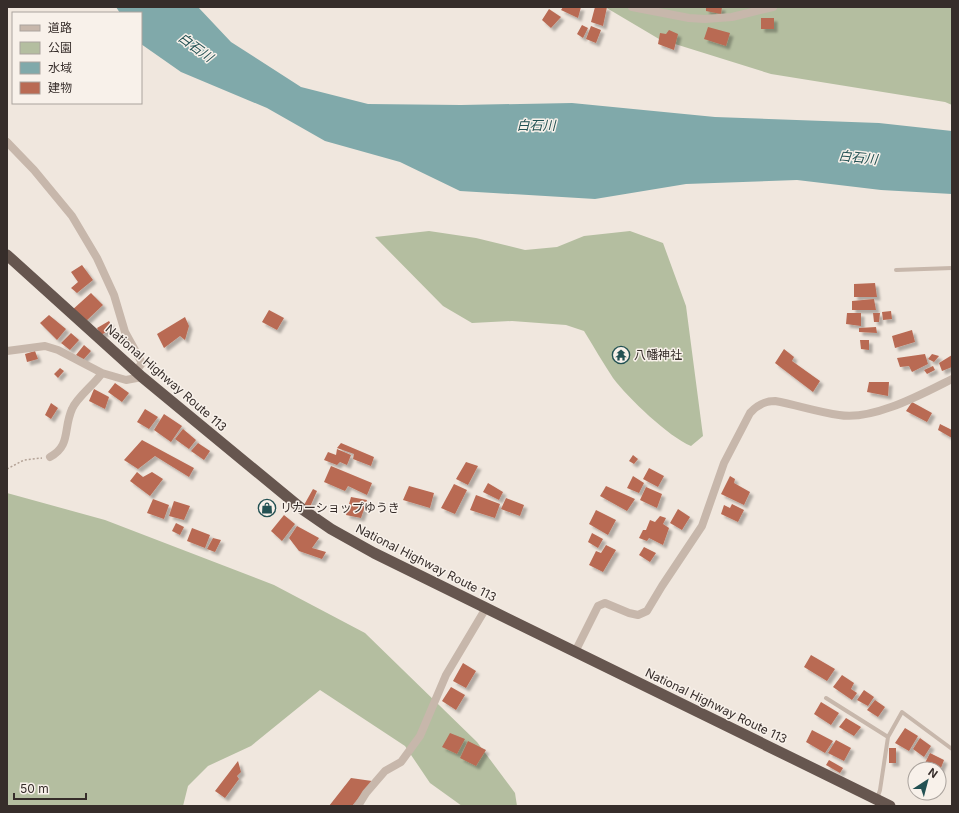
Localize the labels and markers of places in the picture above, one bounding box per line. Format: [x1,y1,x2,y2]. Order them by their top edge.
temple icon: 八幡神社 [611,345,631,365]
place label: 八幡神社 [634,347,682,362]
shop icon: リカーショップゆうき [257,498,277,518]
place label: リカーショップゆうき [280,500,400,515]

